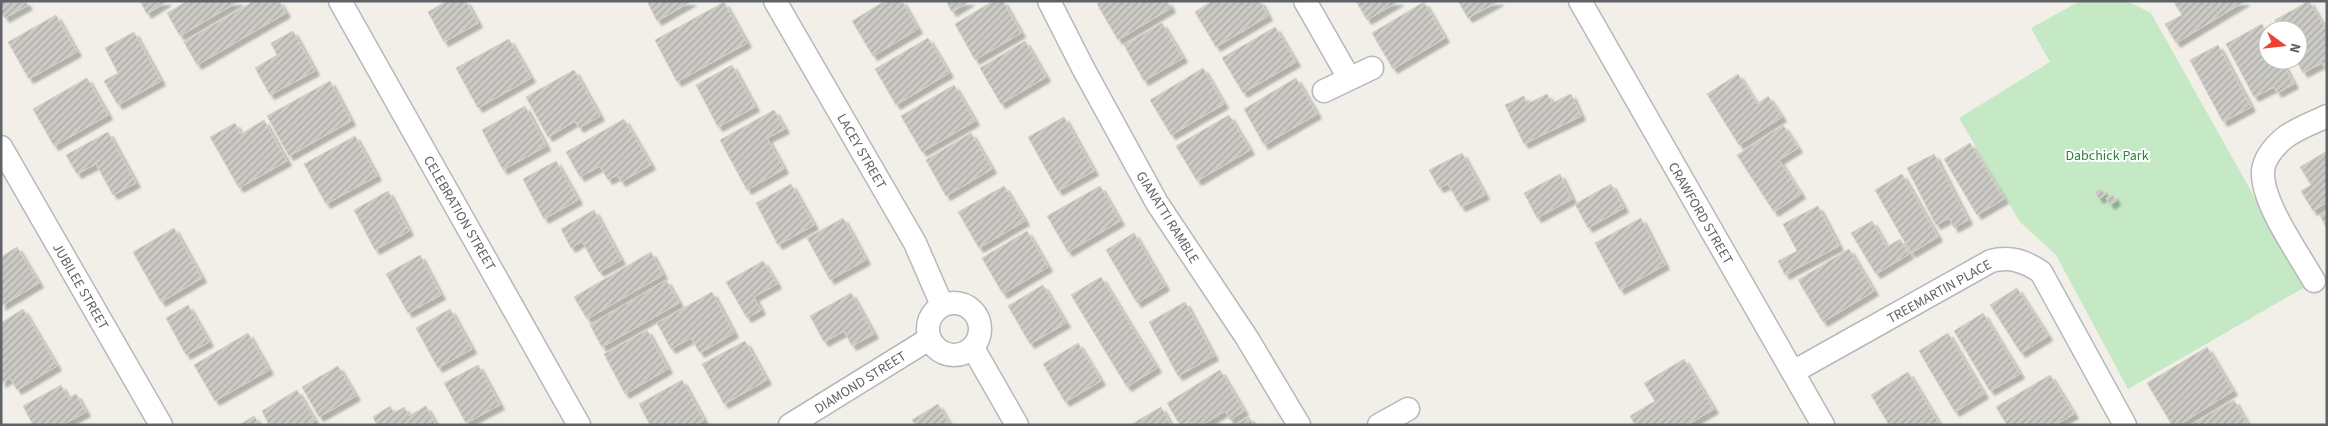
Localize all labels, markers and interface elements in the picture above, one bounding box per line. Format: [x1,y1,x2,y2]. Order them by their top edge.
north arrow [2258,20,2308,70]
text: N [2284,41,2305,55]
street label: LACEY STREET [831,110,891,193]
park label: Dabchick Park [2065,146,2149,166]
street label: CELEBRATION STREET [418,152,500,275]
street label: CRAWFORD STREET [1663,159,1738,269]
street label: GIANATTI RAMBLE [1131,168,1204,268]
street label: JUBILEE STREET [47,240,113,334]
street label: TREEMARTIN PLACE [1884,255,1995,329]
street label: DIAMOND STREET [811,346,911,419]

